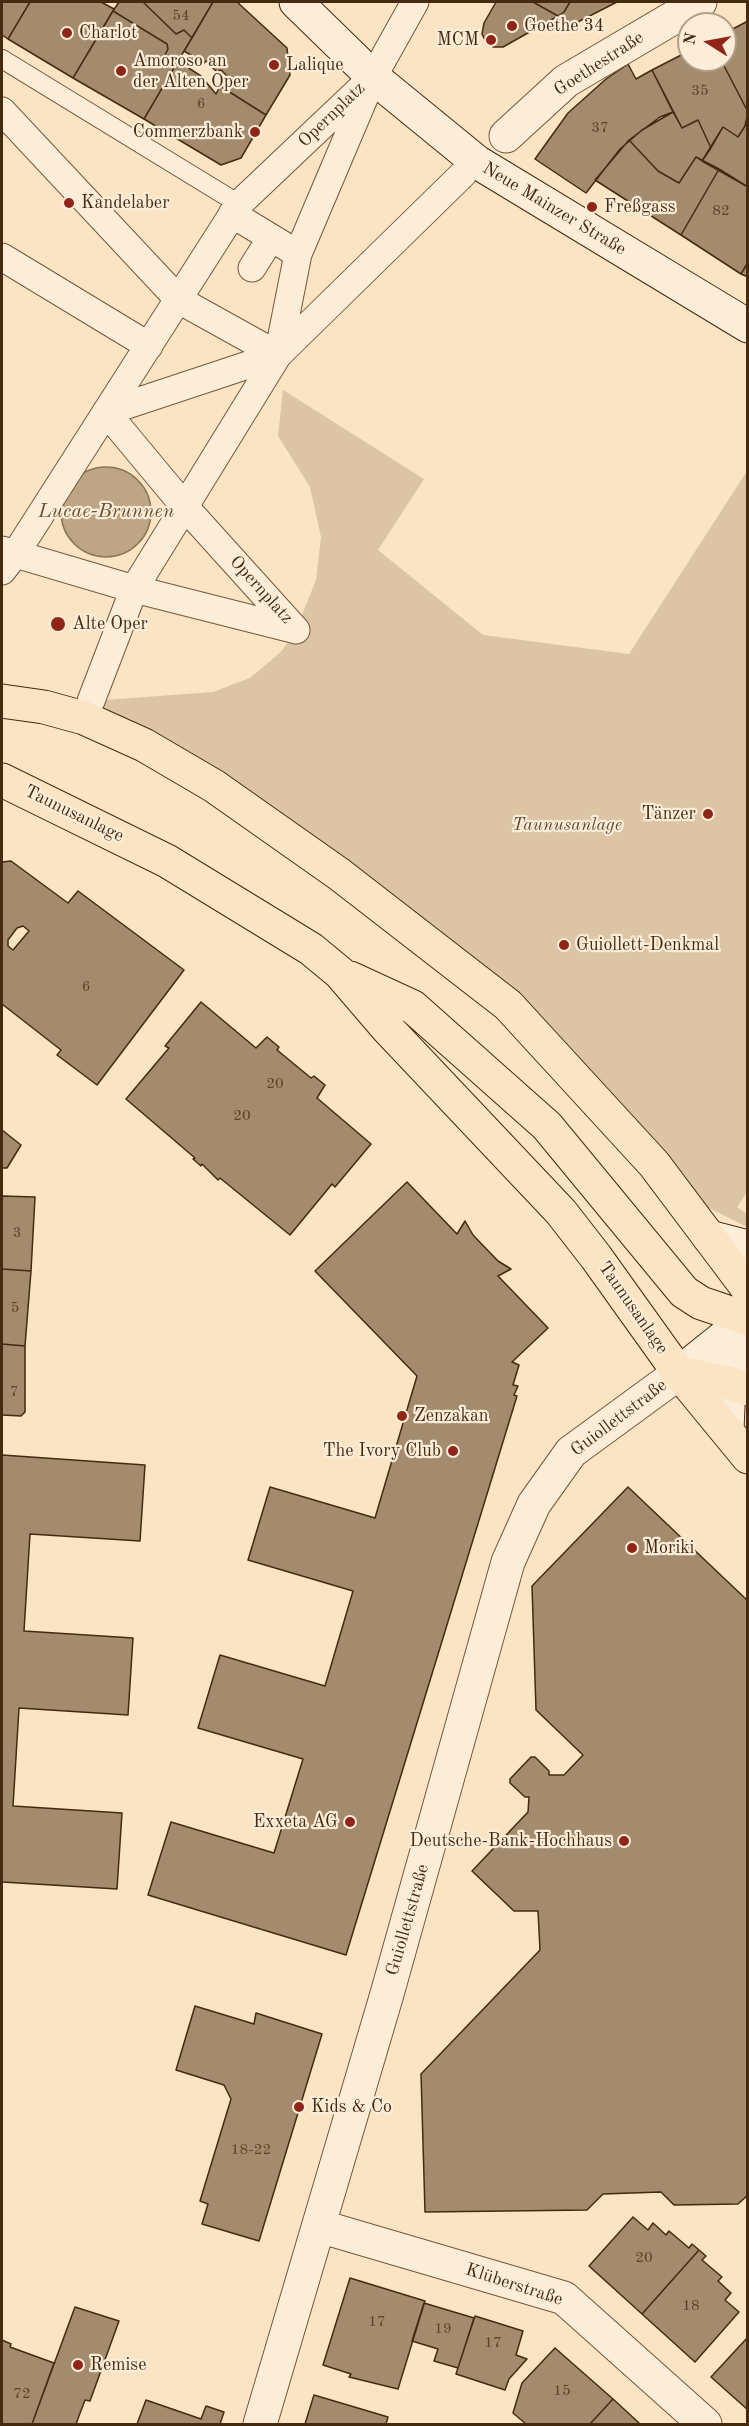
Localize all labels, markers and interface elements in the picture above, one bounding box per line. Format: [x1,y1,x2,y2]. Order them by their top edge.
house number: 54 [172,7,190,25]
north arrow [677,12,737,72]
place label: Goethe 34 [524,15,604,37]
marker: Goethe 34 [505,19,519,33]
place label: Charlot [79,22,137,44]
marker: Charlot [60,26,74,40]
street label: Goethestraße [550,27,648,101]
place label: MCM [437,29,479,51]
text: N [682,31,700,46]
marker: MCM [484,33,498,47]
place label: Amoroso an der Alten Oper [133,50,249,92]
place label: Lalique [286,54,344,76]
marker: Lalique [267,58,281,72]
marker: Amoroso an der Alten Oper [114,64,128,78]
street label: Opernplatz [294,78,370,152]
house number: 35 [691,82,709,100]
house number: 6 [197,95,205,113]
house number: 37 [591,119,609,137]
place label: Commerzbank [133,121,243,143]
marker: Commerzbank [248,125,262,139]
street label: Neue Mainzer Straße [478,158,630,260]
place label: Kandelaber [81,192,170,214]
marker: Kandelaber [62,196,76,210]
place label: Freßgass [604,196,676,218]
marker: Freßgass [585,200,599,214]
house number: 82 [712,202,730,220]
water label: Lucae-Brunnen [38,500,174,524]
street label: Opernplatz [225,551,297,629]
place label: Alte Oper [72,613,148,635]
marker: Alte Oper [49,615,67,633]
street label: Taunusanlage [21,781,127,847]
place label: Tänzer [642,803,696,825]
marker: Tänzer [701,807,715,821]
park label: Taunusanlage [512,814,622,836]
place label: Guiollett-Denkmal [576,934,719,956]
marker: Guiollett-Denkmal [557,938,571,952]
house number: 6 [82,978,90,996]
house number: 20 [266,1075,284,1093]
house number: 20 [233,1107,251,1125]
house number: 3 [13,1224,21,1242]
street label: Taunusanlage [593,1258,673,1358]
house number: 5 [11,1299,19,1317]
street label: Guiollettstraße [567,1375,671,1461]
house number: 7 [10,1383,18,1401]
place label: Zenzakan [414,1405,489,1427]
marker: Zenzakan [395,1409,409,1423]
place label: The Ivory Club [323,1440,441,1462]
marker: The Ivory Club [446,1444,460,1458]
place label: Moriki [644,1537,694,1559]
marker: Moriki [625,1541,639,1555]
place label: Exxeta AG [253,1811,338,1833]
marker: Exxeta AG [343,1815,357,1829]
place label: Deutsche-Bank-Hochhaus [409,1830,612,1852]
marker: Deutsche-Bank-Hochhaus [617,1834,631,1848]
street label: Guiollettstraße [382,1862,434,1978]
place label: Kids & Co [311,2096,392,2118]
marker: Kids & Co [292,2100,306,2114]
house number: 18-22 [231,2141,271,2159]
house number: 20 [635,2249,653,2267]
street label: Klüberstraße [463,2259,565,2311]
house number: 18 [682,2297,700,2315]
house number: 17 [368,2313,386,2331]
house number: 19 [434,2320,452,2338]
house number: 17 [484,2334,502,2352]
place label: Remise [90,2354,146,2376]
marker: Remise [71,2358,85,2372]
house number: 15 [553,2382,571,2400]
house number: 72 [13,2385,31,2403]

